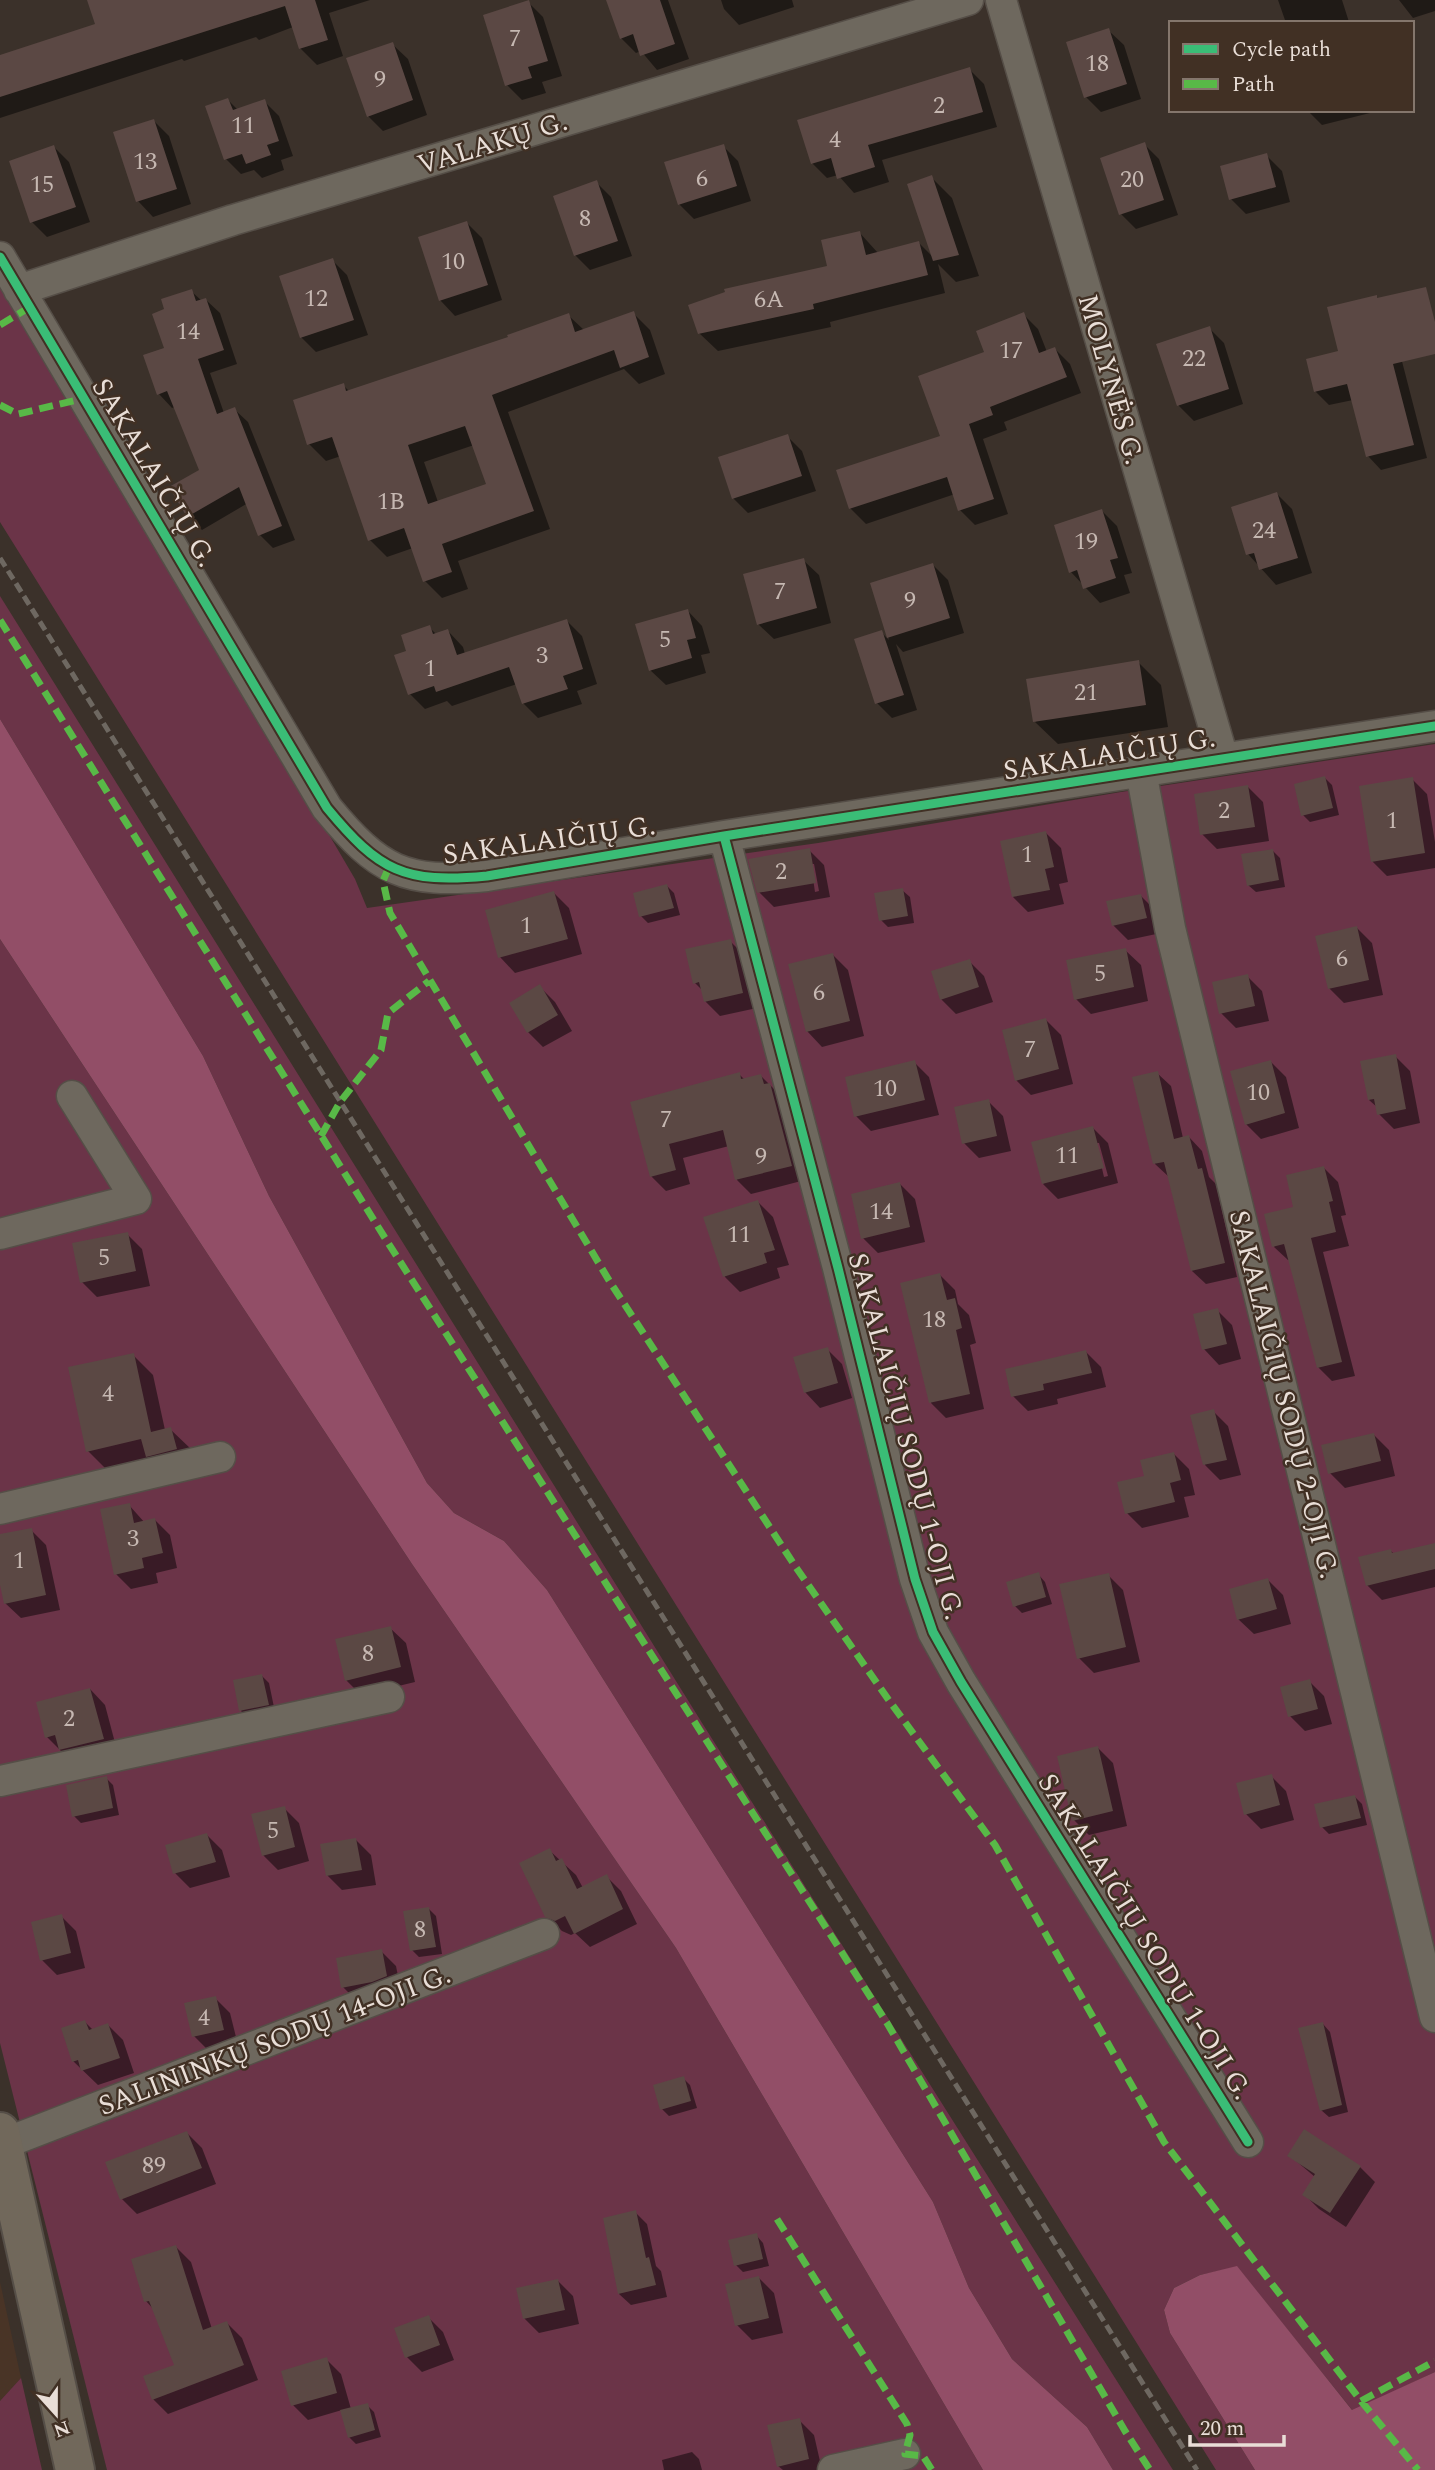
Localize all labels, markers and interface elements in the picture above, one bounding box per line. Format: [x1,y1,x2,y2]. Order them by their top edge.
house number: 7 [509,21,521,57]
legend [1169,21,1414,112]
text: Cycle path [1232,34,1331,66]
house number: 18 [1085,46,1109,82]
house number: 9 [374,62,386,98]
text: Path [1232,69,1275,101]
house number: 2 [933,88,945,124]
street label: VALAKŲ G. [412,100,573,187]
house number: 11 [231,108,255,144]
house number: 4 [829,122,841,158]
house number: 13 [133,144,157,180]
house number: 6 [696,161,708,197]
house number: 20 [1120,162,1144,198]
house number: 15 [30,167,54,203]
house number: 8 [579,201,591,237]
house number: 10 [441,244,465,280]
house number: 12 [304,281,328,317]
house number: 6A [754,282,784,318]
street label: MOLYNĖS G. [1066,289,1155,470]
house number: 14 [176,314,200,350]
house number: 17 [999,333,1023,369]
house number: 22 [1182,341,1206,377]
street label: SAKALAIČIŲ G. [80,370,227,576]
house number: 1B [377,484,405,520]
house number: 24 [1252,513,1276,549]
house number: 19 [1074,524,1098,560]
house number: 7 [774,574,786,610]
house number: 9 [904,583,916,619]
house number: 5 [659,622,671,658]
house number: 3 [536,638,548,674]
house number: 1 [424,651,436,687]
house number: 21 [1074,675,1098,711]
street label: SAKALAIČIŲ G. [1000,716,1218,792]
house number: 2 [1218,793,1230,829]
house number: 1 [1386,803,1398,839]
street label: SAKALAIČIŲ G. [440,804,658,877]
house number: 1 [1021,837,1033,873]
house number: 2 [775,854,787,890]
house number: 1 [520,908,532,944]
house number: 6 [1336,941,1348,977]
house number: 5 [1094,956,1106,992]
house number: 6 [813,975,825,1011]
house number: 7 [1024,1032,1036,1068]
house number: 10 [873,1071,897,1107]
house number: 10 [1246,1075,1270,1111]
house number: 7 [660,1102,672,1138]
house number: 11 [1055,1138,1079,1174]
house number: 9 [755,1139,767,1175]
house number: 14 [869,1194,893,1230]
street label: SAKALAIČIŲ SODŲ 2-OJI G. [1217,1206,1350,1583]
house number: 11 [727,1217,751,1253]
house number: 5 [98,1240,110,1276]
street label: SAKALAIČIŲ SODŲ 1-OJI G. [836,1248,975,1625]
house number: 18 [922,1302,946,1338]
house number: 4 [102,1376,114,1412]
house number: 3 [127,1521,139,1557]
house number: 1 [13,1543,25,1579]
house number: 8 [362,1636,374,1672]
house number: 2 [63,1701,75,1737]
street label: SAKALAIČIŲ SODŲ 1-OJI G. [1026,1765,1263,2109]
house number: 5 [267,1813,279,1849]
house number: 8 [414,1912,426,1948]
street label: SALININKŲ SODŲ 14-OJI G. [92,1953,457,2128]
house number: 4 [198,2000,210,2036]
house number: 89 [142,2148,166,2184]
north arrow [21,2379,91,2449]
scale bar [1190,2404,1284,2448]
text: N [49,2412,74,2445]
text: 20 m [1200,2413,1244,2445]

